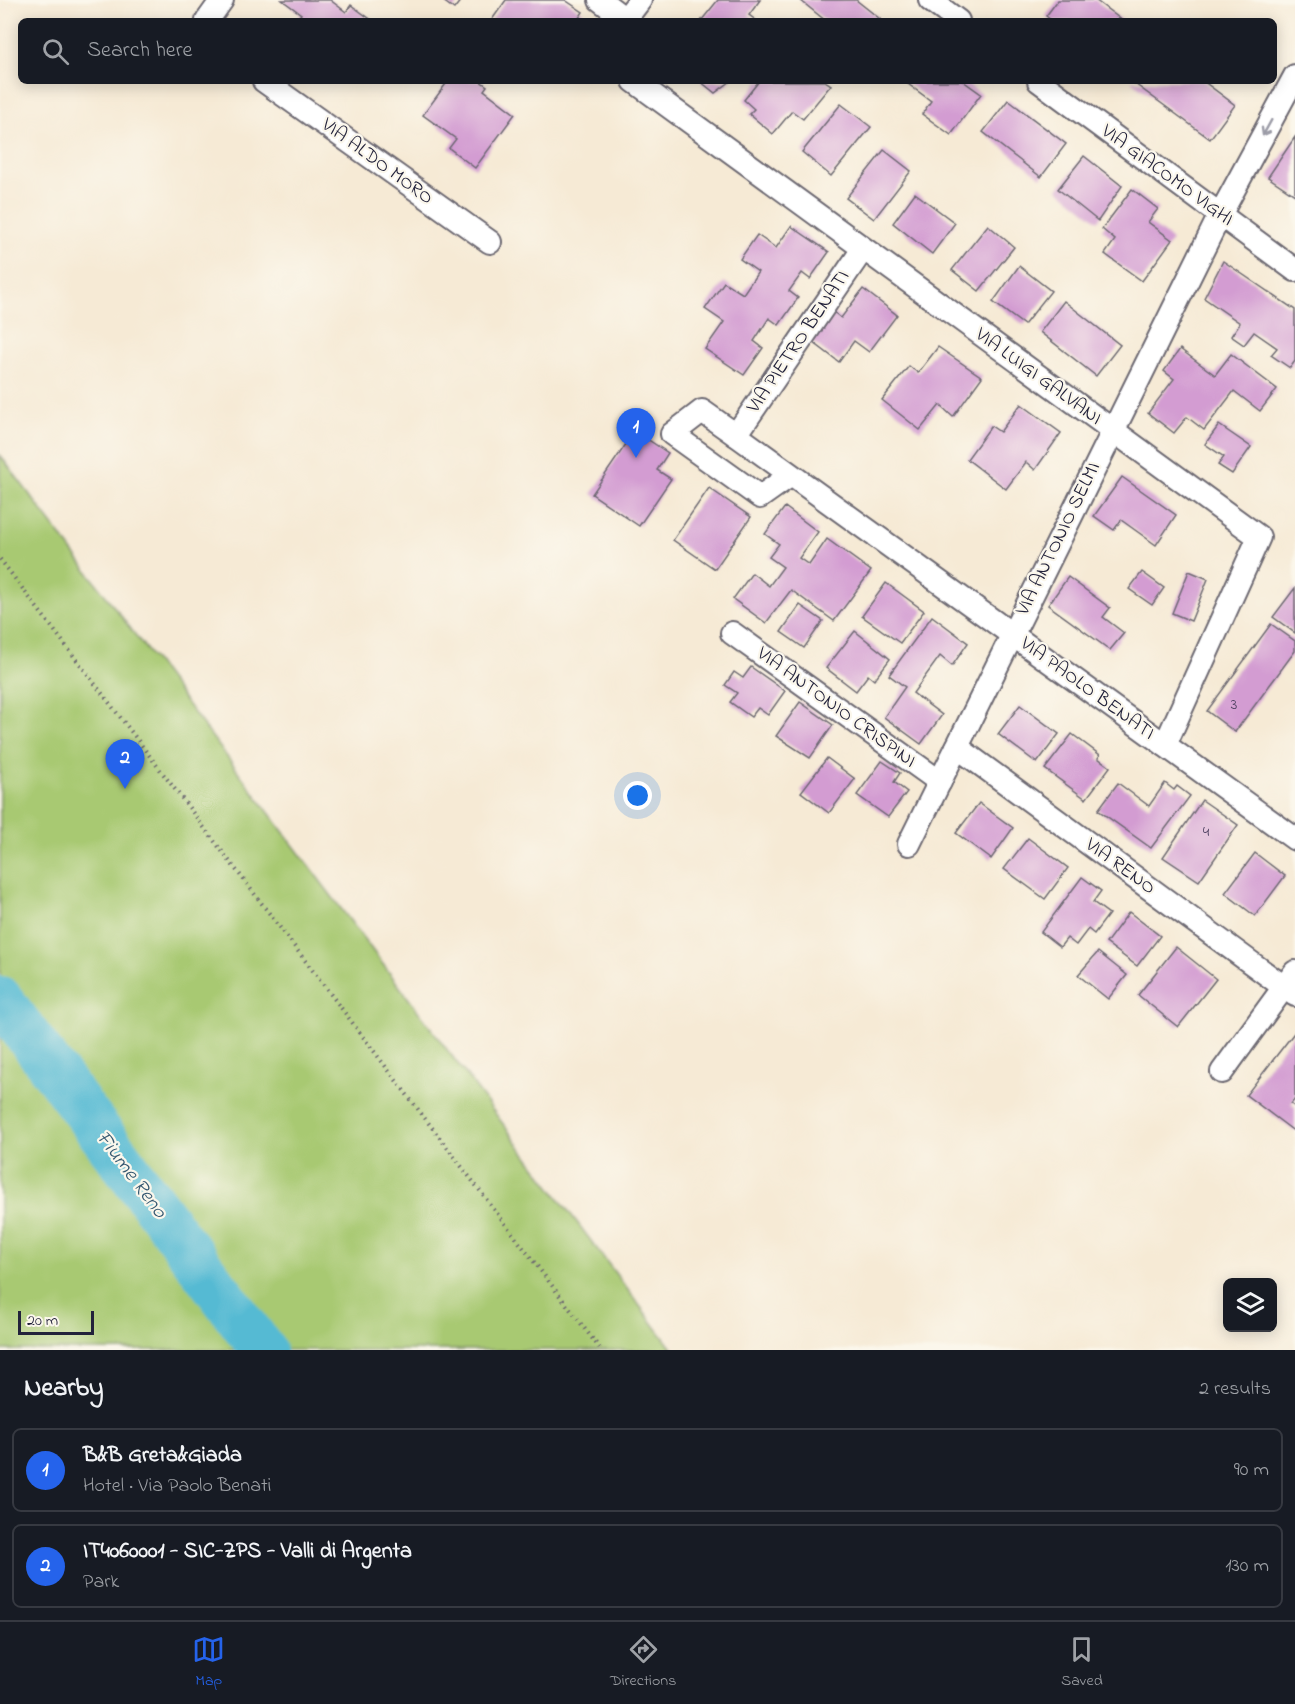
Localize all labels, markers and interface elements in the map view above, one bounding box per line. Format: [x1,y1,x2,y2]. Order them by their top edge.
search box [18,18,1277,84]
icon: search [39,35,72,68]
text: Search here [87,35,192,67]
street label: VIA ALDO MORO [314,111,439,213]
street label: VIA GIACOMO VIGHI [1094,117,1239,234]
one-way arrow [1261,119,1273,136]
street label: VIA PIETRO BENATI [740,265,858,420]
street label: VIA LUIGI GALVANI [968,320,1107,433]
pin: 1 [616,408,656,458]
street label: VIA ANTONIO SELMI [1009,457,1109,621]
street label: VIA PAOLO BENATI [1013,630,1160,748]
street label: VIA ANTONIO CRISPINI [749,640,922,776]
house number: 3 [1231,693,1237,717]
pin: 2 [106,740,144,789]
your location [623,781,652,810]
house number: 4 [1203,820,1210,844]
street label: VIA RENO [1078,831,1161,903]
water label: Fiume Reno [88,1125,174,1226]
map controls [1223,1278,1277,1332]
button: layers [1223,1278,1277,1332]
scale bar [18,1308,94,1336]
text: 20 m [27,1309,58,1333]
text: Nearby [24,1370,103,1408]
text: 2 results [1199,1375,1271,1404]
text: B&B Greta&Giada [83,1440,242,1472]
text: 1 [42,1456,49,1485]
text: 90 m [1234,1456,1269,1485]
text: Hotel · Via Paolo Benati [83,1472,271,1501]
text: IT4060001 - SIC-ZPS - Valli di Argenta [83,1536,412,1568]
text: 2 [41,1552,50,1581]
text: 130 m [1225,1552,1269,1581]
text: Park [83,1568,119,1597]
tab: Map [192,1633,225,1693]
tab: Directions [610,1633,676,1693]
tab: Saved [1061,1633,1103,1693]

